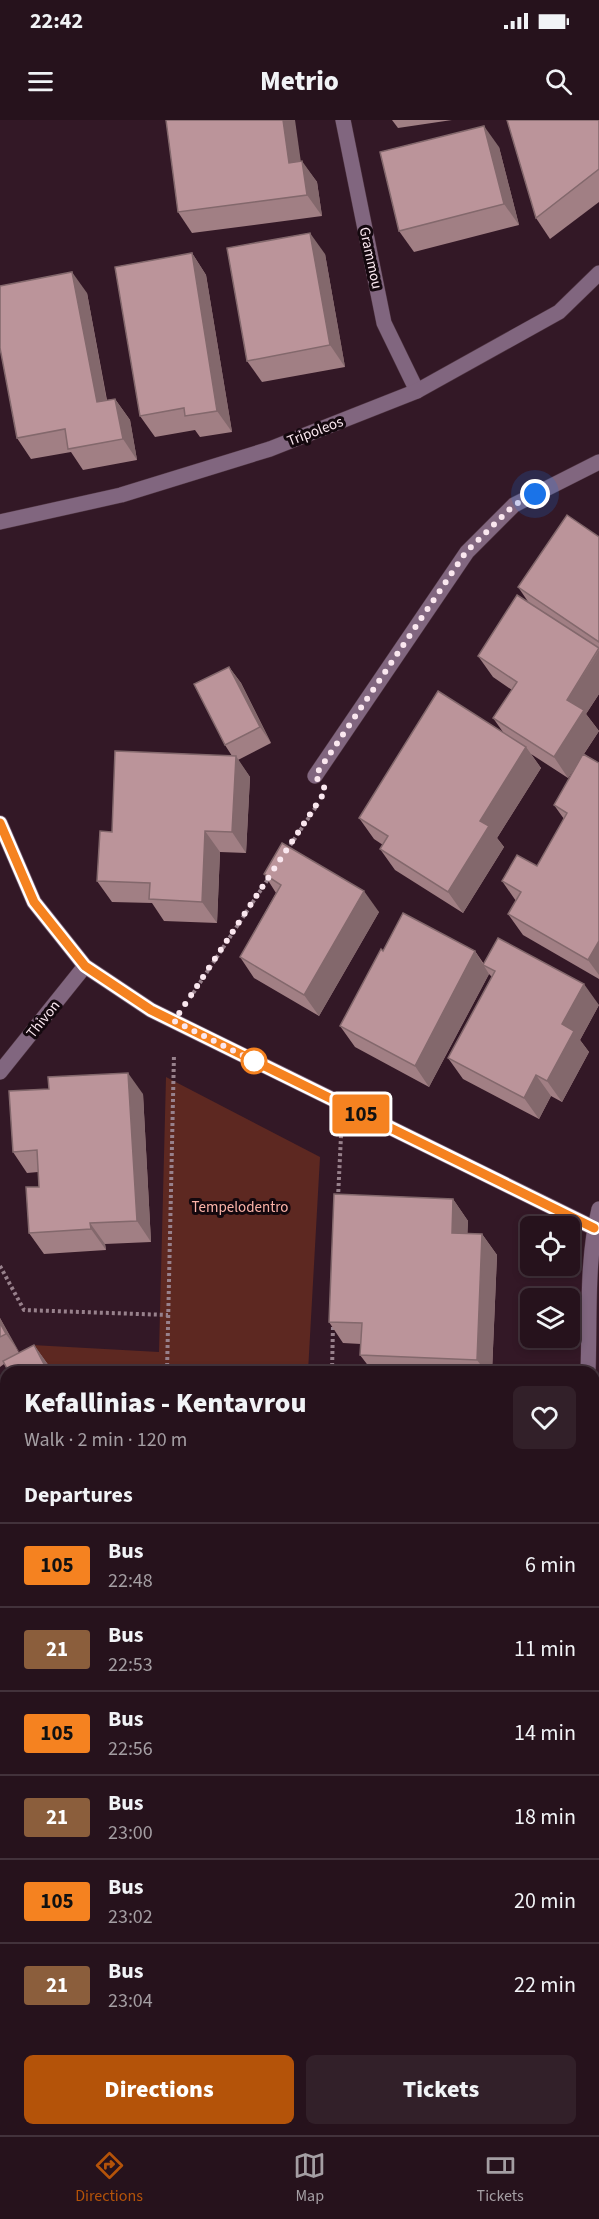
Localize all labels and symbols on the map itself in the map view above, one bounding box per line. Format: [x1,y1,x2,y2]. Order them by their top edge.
street label: Grammou [354,225,387,291]
street label: Tripoleos [284,411,346,452]
your location [520,479,550,509]
street label: Thivon [22,996,65,1043]
unlabelled marker [241,1048,267,1074]
line badge: 105 [326,1094,395,1134]
park label: Tempelodentro [192,1197,288,1218]

